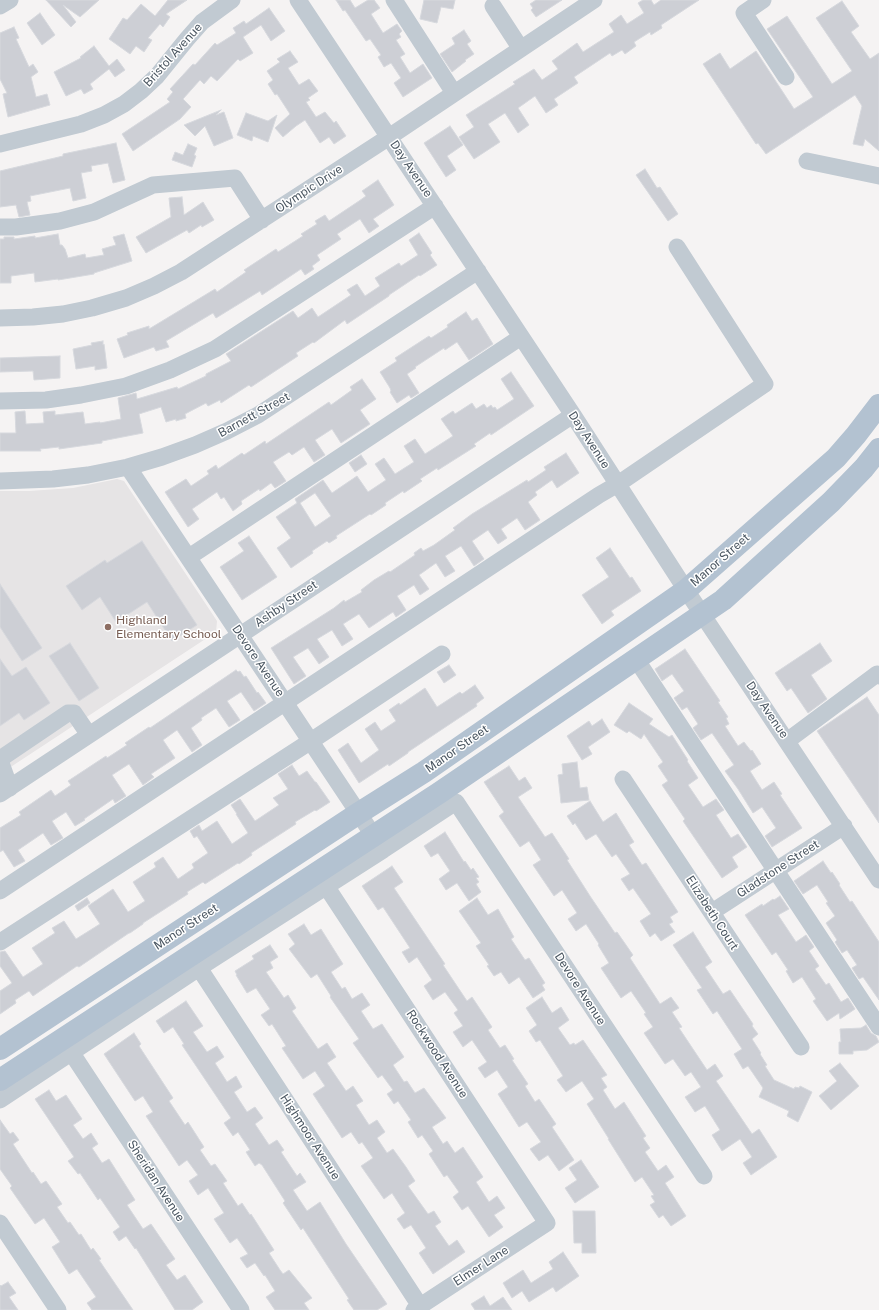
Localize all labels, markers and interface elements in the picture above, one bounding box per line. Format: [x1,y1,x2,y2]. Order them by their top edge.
street label: Bristol Avenue [141,20,205,90]
street label: Day Avenue [387,138,435,200]
street label: Olympic Drive [273,162,345,216]
street label: Barnett Street [216,389,292,441]
street label: Day Avenue [565,409,613,471]
street label: Manor Street [688,530,752,590]
street label: Ashby Street [252,578,320,630]
place label: Highland Elementary School [116,613,221,641]
marker: Highland Elementary School [103,622,113,632]
street label: Devore Avenue [229,622,287,700]
street label: Day Avenue [743,679,791,741]
street label: Manor Street [423,722,491,776]
street label: Gladstone Street [734,837,822,901]
street label: Elizabeth Court [683,873,741,953]
street label: Manor Street [151,901,221,953]
street label: Devore Avenue [551,950,609,1028]
street label: Rockwood Avenue [403,1007,471,1101]
street label: Highmoor Avenue [277,1091,343,1183]
street label: Sheridan Avenue [124,1138,188,1224]
street label: Elmer Lane [451,1243,511,1289]

